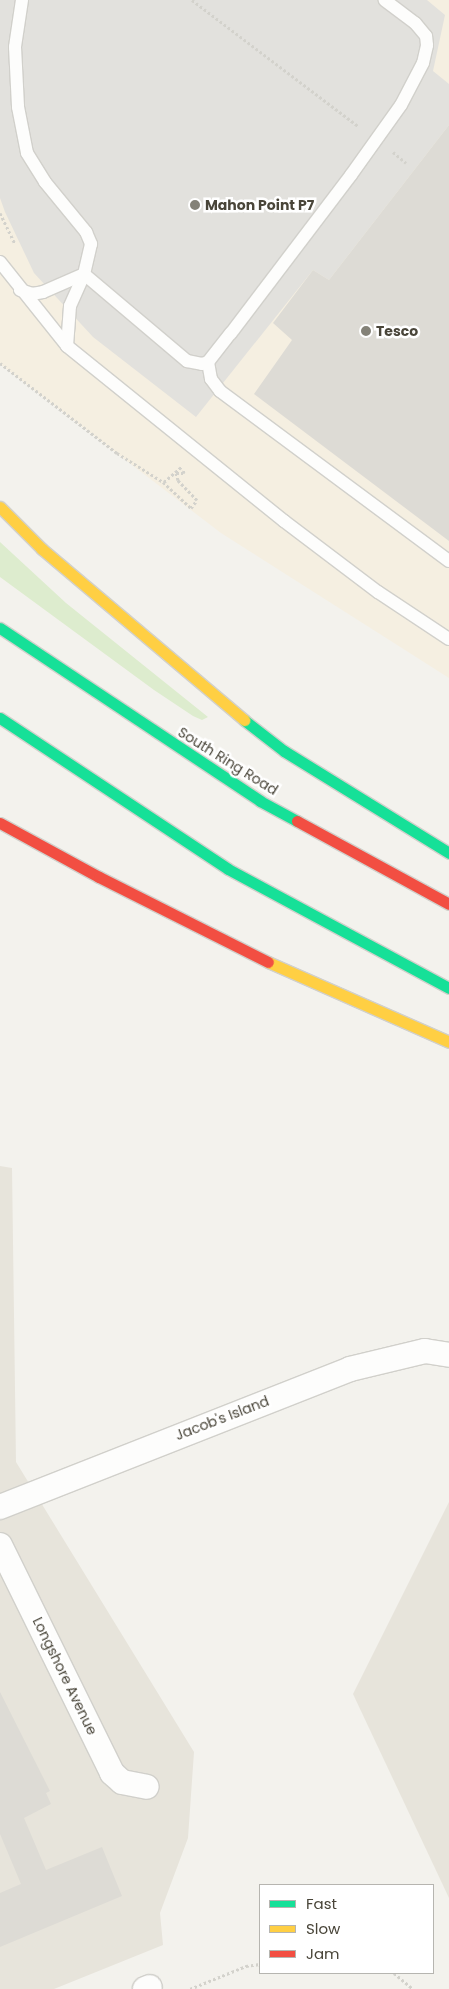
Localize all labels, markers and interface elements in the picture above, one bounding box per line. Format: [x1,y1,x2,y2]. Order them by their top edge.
place label: Mahon Point P7 [205,197,314,213]
marker: Mahon Point P7 [189,199,201,211]
place label: Tesco [376,323,418,339]
marker: Tesco [360,325,372,337]
street label: South Ring Road [175,724,281,798]
street label: Jacob's Island [173,1392,271,1444]
street label: Longshore Avenue [29,1614,101,1738]
legend [259,1884,434,1974]
text: Fast [306,1893,337,1914]
text: Slow [306,1918,340,1939]
text: Jam [306,1943,340,1964]

